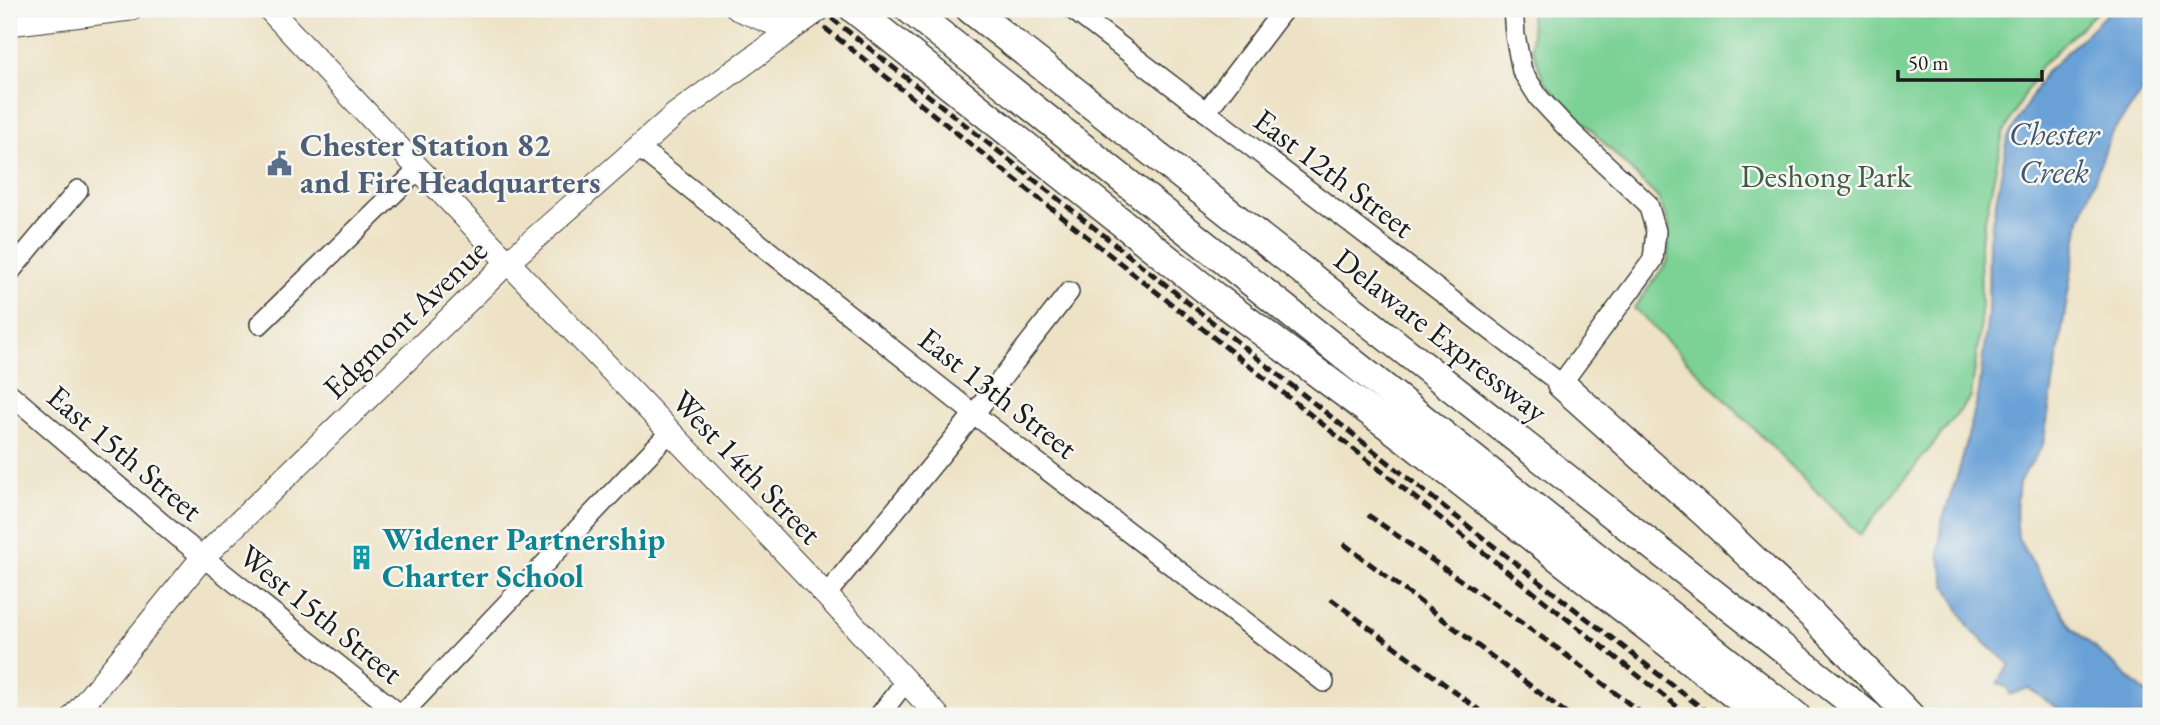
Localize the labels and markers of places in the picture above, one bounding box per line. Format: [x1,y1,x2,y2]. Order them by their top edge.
place label: Chester Station 82 and Fire Headquarters [300,124,600,203]
public building icon: Chester Station 82 and Fire Headquarters [266,149,294,177]
place label: Widener Partnership Charter School [382,518,665,597]
building icon: Widener Partnership Charter School [348,543,376,571]

